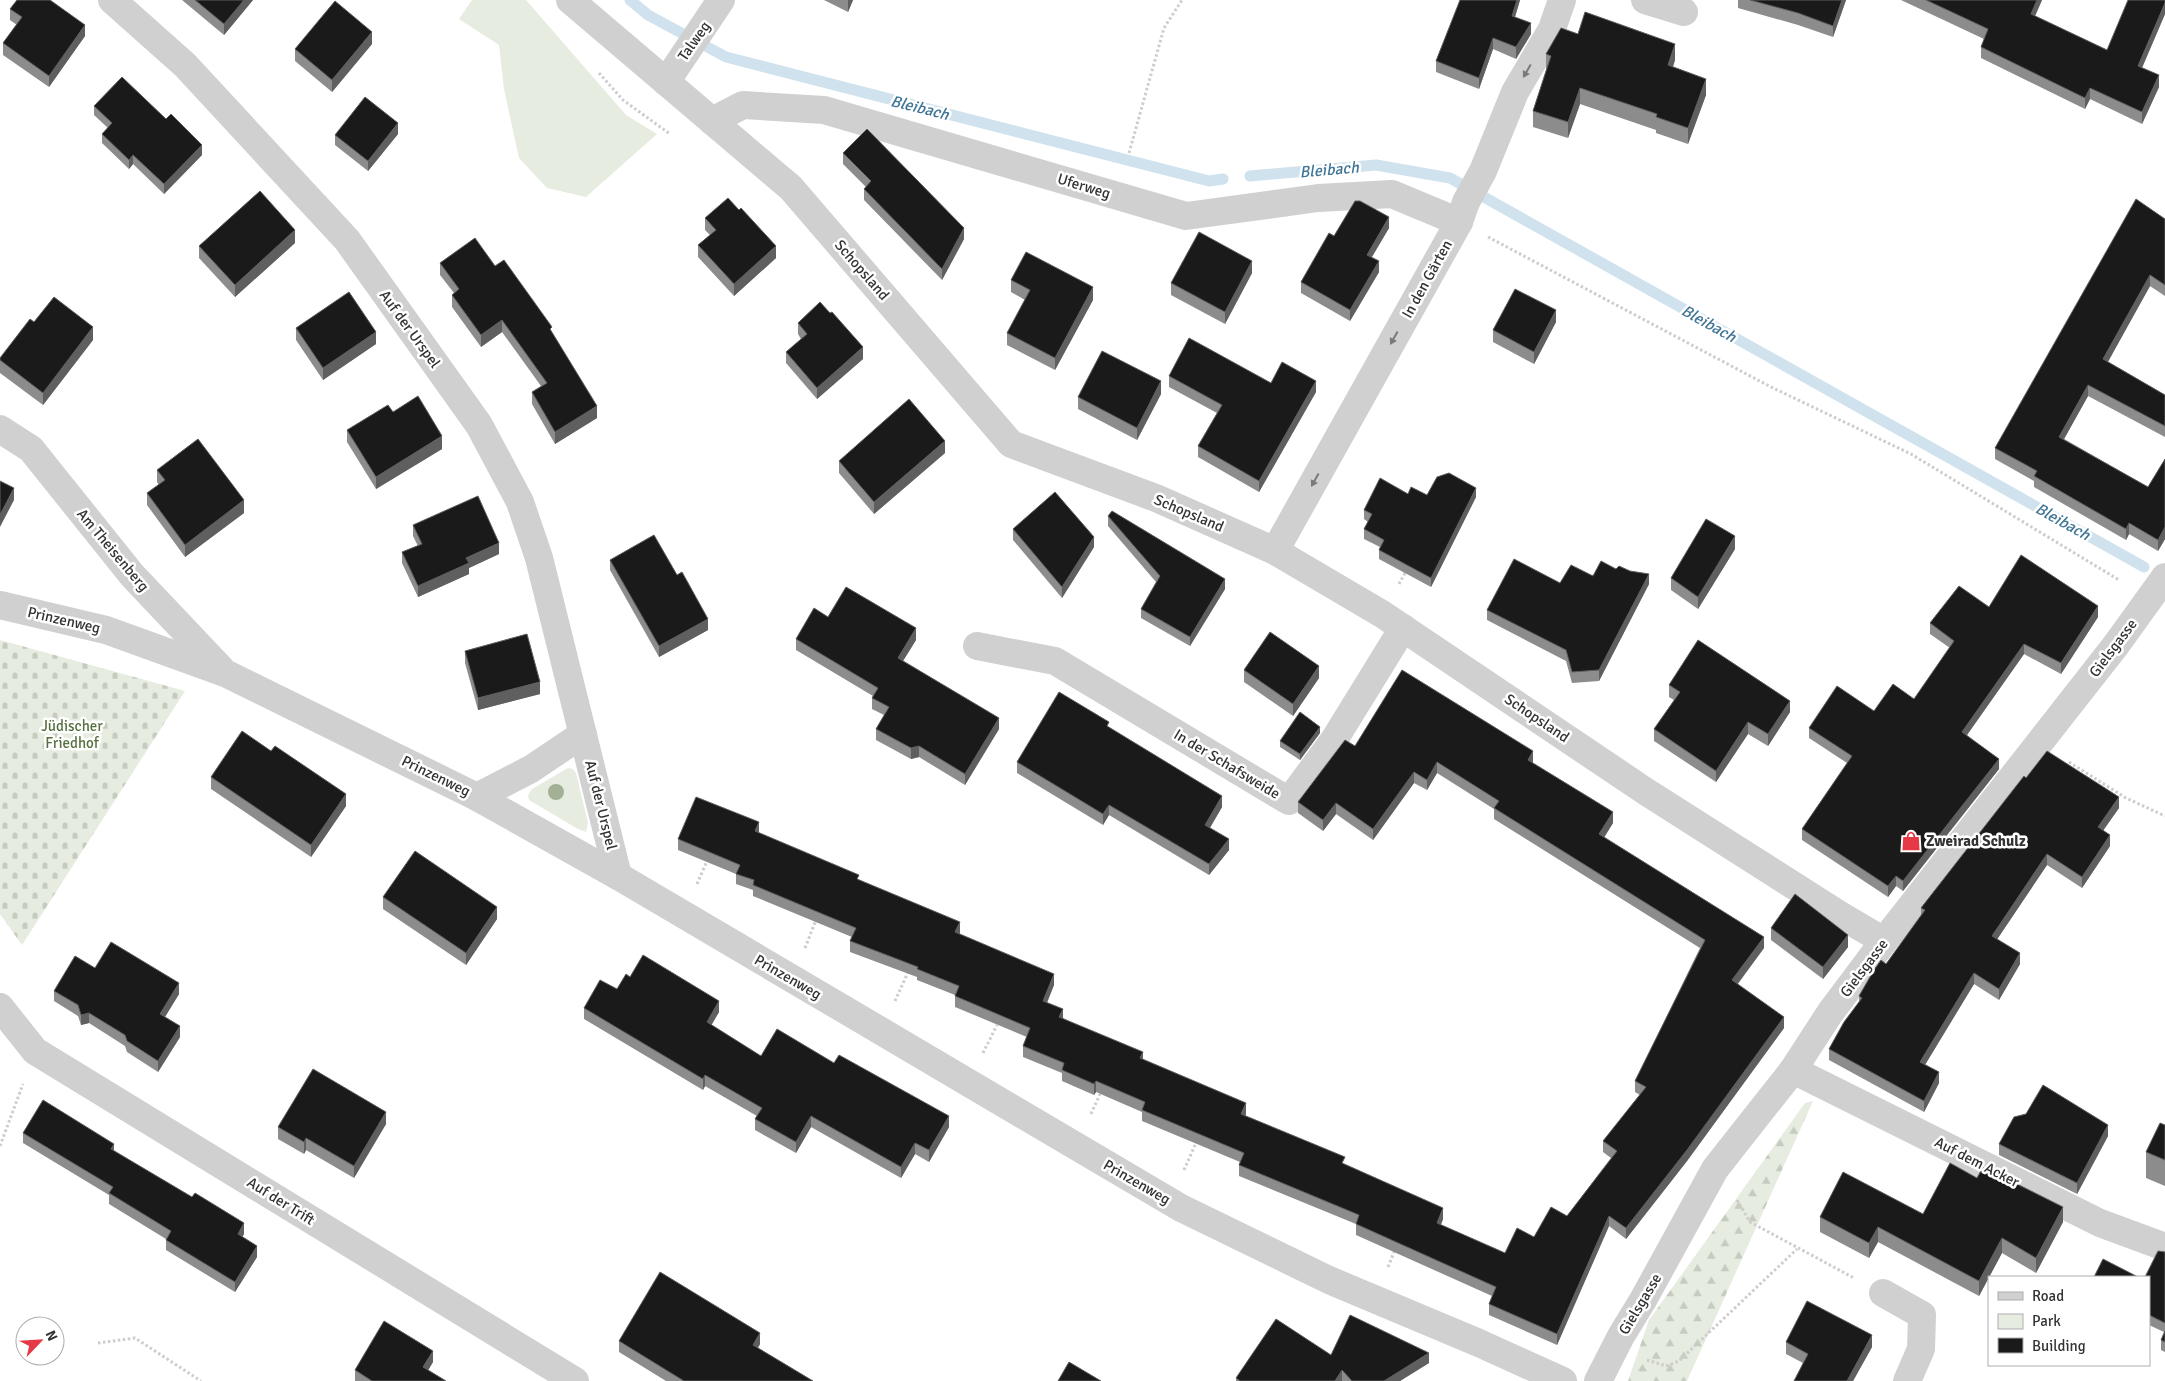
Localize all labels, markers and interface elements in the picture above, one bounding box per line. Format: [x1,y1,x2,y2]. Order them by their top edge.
street label: Talweg [674,18,714,64]
one-way arrow [1523,64,1532,77]
water label: Bleibach [889,91,952,125]
water label: Bleibach [1299,157,1361,183]
street label: Uferweg [1055,169,1113,203]
street label: Schopsland [831,236,893,304]
street label: In den Gärten [1398,237,1456,321]
street label: Auf der Urspel [376,287,444,371]
water label: Bleibach [1678,301,1740,348]
one-way arrow [1390,331,1398,345]
one-way arrow [1311,473,1319,487]
street label: Schopsland [1151,490,1227,536]
water label: Bleibach [2032,499,2094,546]
street label: Am Theisenberg [73,505,153,595]
street label: Prinzenweg [26,603,102,637]
street label: Gielsgasse [2085,615,2141,681]
street label: Schopsland [1501,690,1573,746]
park label: Jüdischer Friedhof [41,717,103,752]
street label: In der Schafsweide [1171,725,1283,803]
street label: Prinzenweg [399,752,473,800]
street label: Auf der Urspel [581,758,621,852]
shop icon: Zweirad Schulz [1900,830,1922,852]
place label: Zweirad Schulz [1926,832,2026,850]
street label: Gielsgasse [1836,935,1892,1001]
street label: Prinzenweg [751,951,825,1003]
street label: Auf dem Acker [1932,1133,2023,1191]
street label: Prinzenweg [1100,1156,1174,1208]
street label: Auf der Trift [244,1173,318,1229]
street label: Gielsgasse [1615,1270,1665,1338]
legend [1988,1276,2150,1366]
text: Road [2032,1287,2064,1305]
text: Park [2032,1312,2061,1330]
north arrow [15,1316,65,1366]
text: N [42,1328,61,1344]
text: Building [2032,1337,2086,1355]

